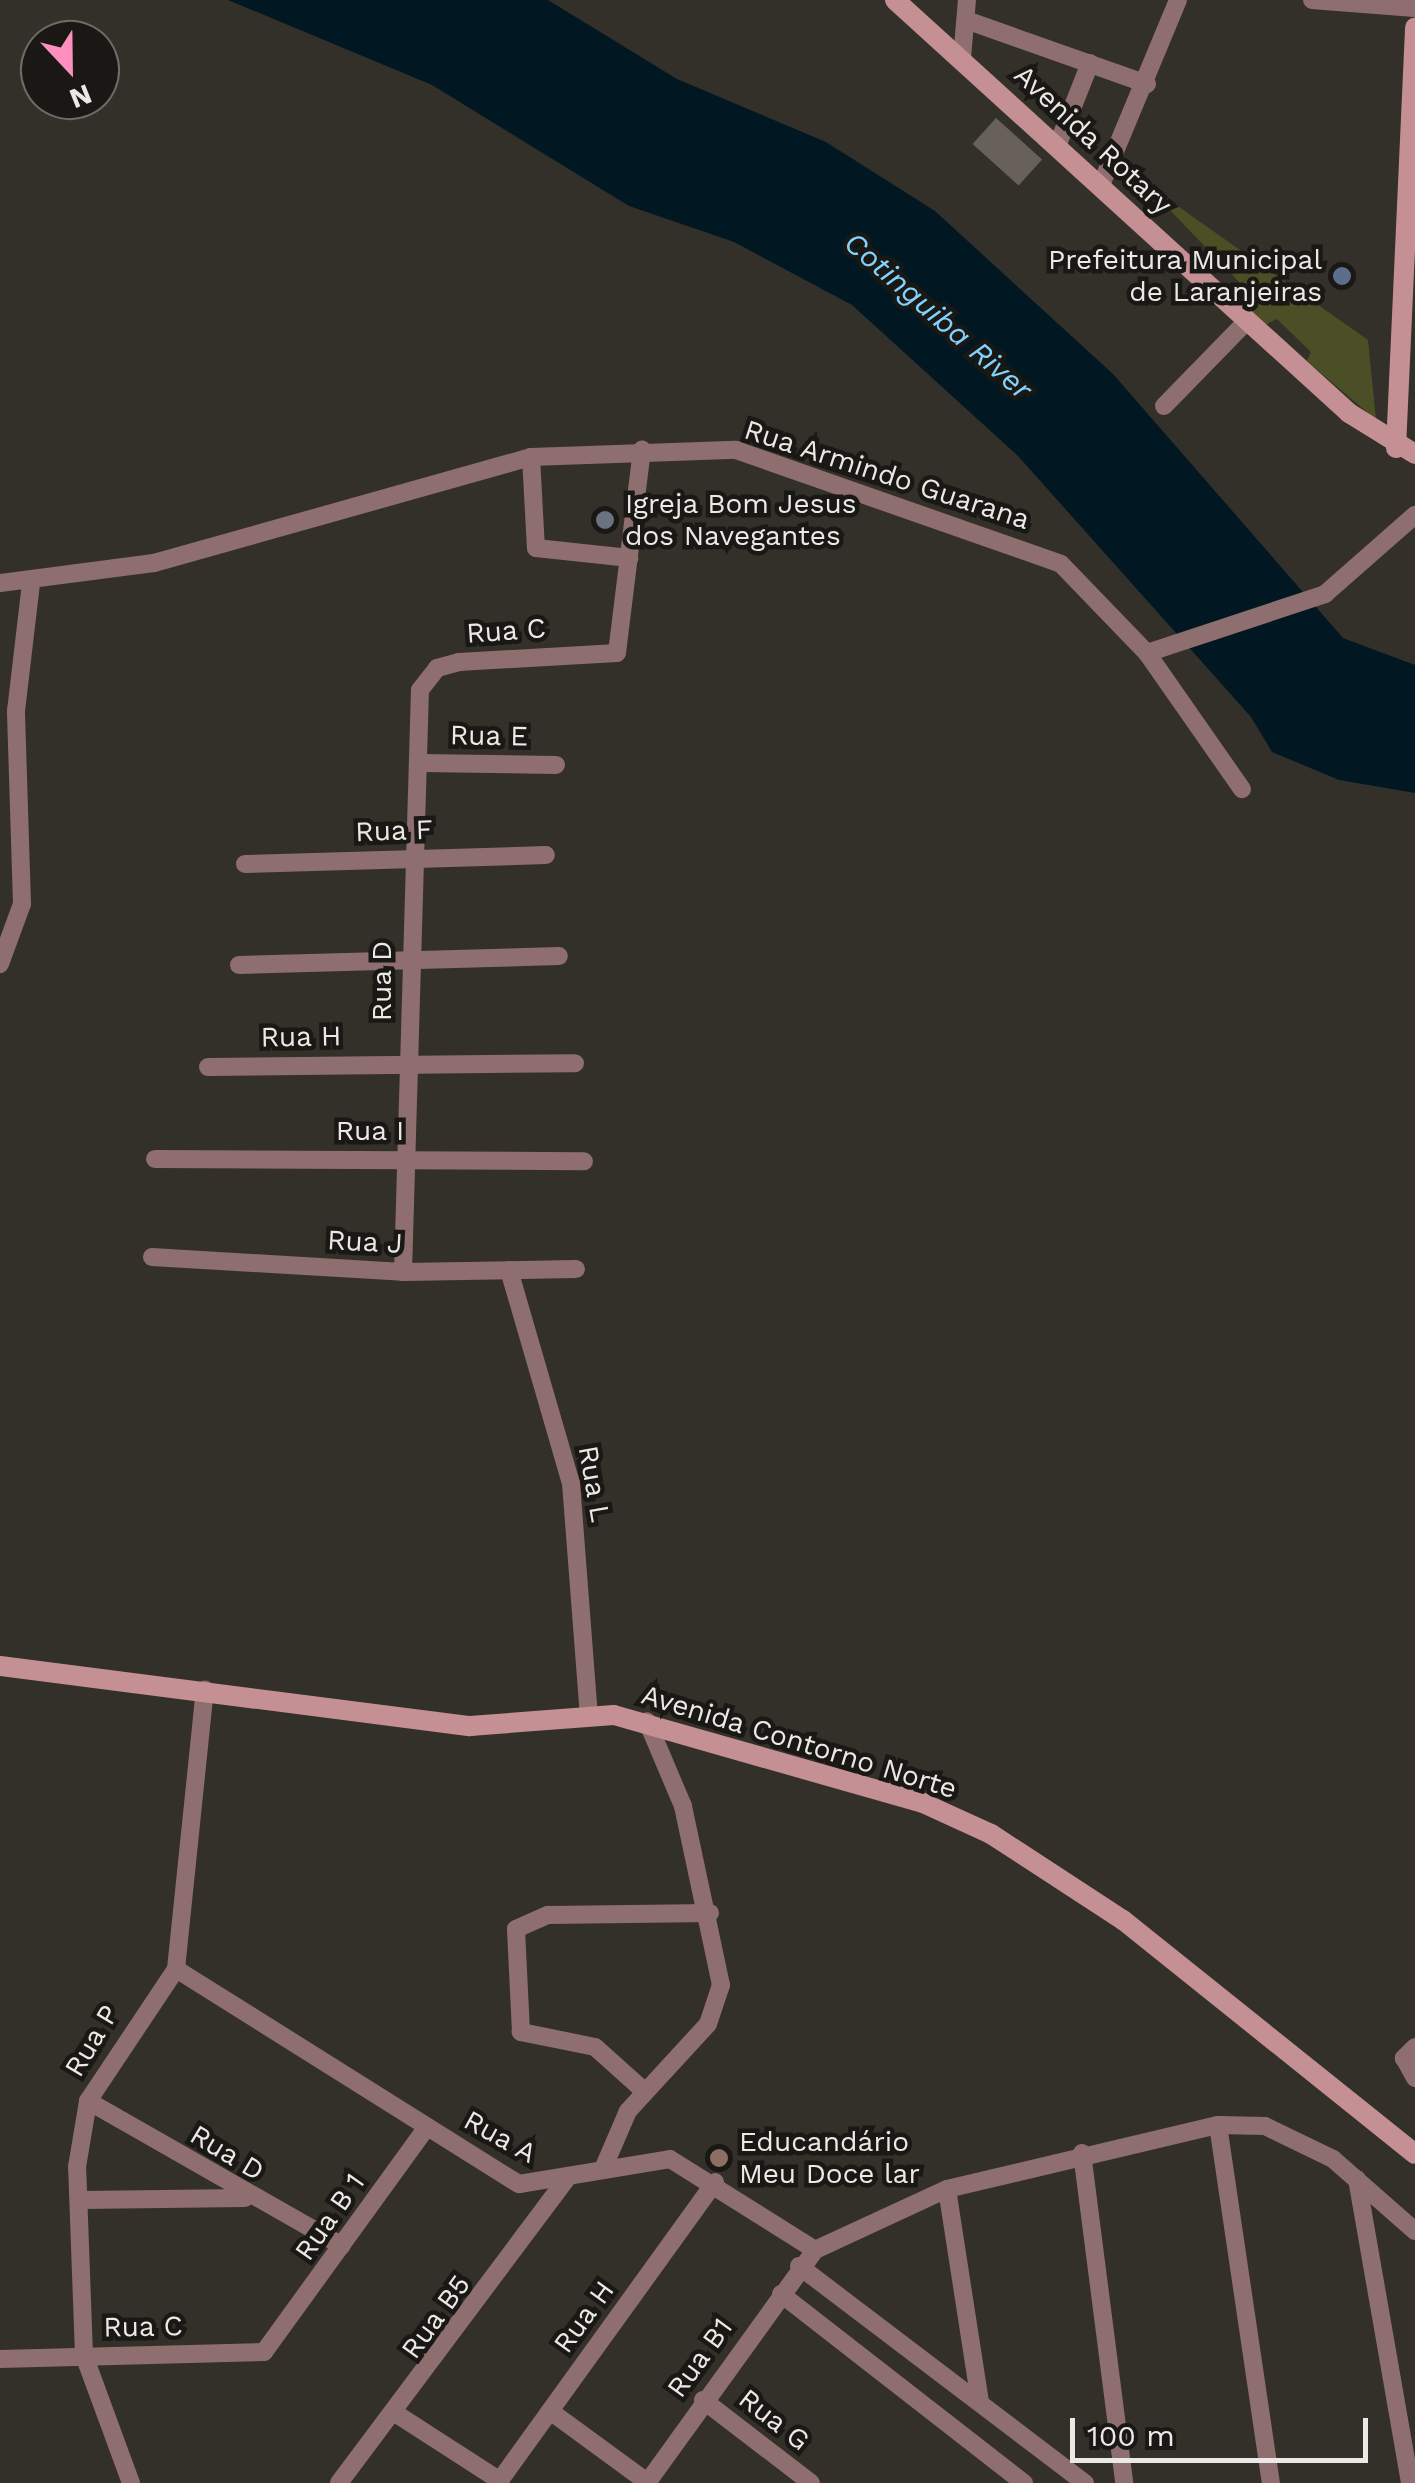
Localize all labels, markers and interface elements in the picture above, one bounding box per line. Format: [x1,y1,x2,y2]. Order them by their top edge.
north arrow [20,20,120,120]
street label: Avenida Rotary [1007,58,1179,222]
text: N [65,77,96,116]
water label: Cotinguiba River [837,225,1039,407]
place label: Prefeitura Municipal de Laranjeiras [1047,243,1322,309]
marker: Prefeitura Municipal de Laranjeiras [1331,265,1353,287]
street label: Rua Armindo Guarana [739,413,1035,537]
place label: Igreja Bom Jesus dos Navegantes [625,487,858,553]
marker: Igreja Bom Jesus dos Navegantes [594,509,616,531]
street label: Rua C [465,611,547,651]
street label: Rua E [449,719,529,753]
street label: Rua F [354,813,434,849]
street label: Rua D [365,940,399,1022]
street label: Rua H [260,1019,342,1055]
street label: Rua I [335,1114,405,1148]
street label: Rua J [326,1223,404,1261]
street label: Rua L [571,1443,617,1525]
street label: Avenida Contorno Norte [637,1678,961,1806]
street label: Rua P [57,1999,127,2083]
street label: Rua A [457,2103,543,2171]
street label: Rua D [184,2118,270,2188]
place label: Educandário Meu Doce lar [739,2125,920,2191]
marker: Educandário Meu Doce lar [708,2147,730,2169]
street label: Rua B 1 [288,2167,372,2267]
street label: Rua B5 [394,2268,478,2366]
street label: Rua H [546,2274,622,2360]
street label: Rua C [103,2310,183,2344]
street label: Rua B1 [660,2312,740,2404]
street label: Rua G [732,2382,816,2458]
scale bar [1075,2398,1372,2460]
text: 100 m [1087,2418,1175,2453]

